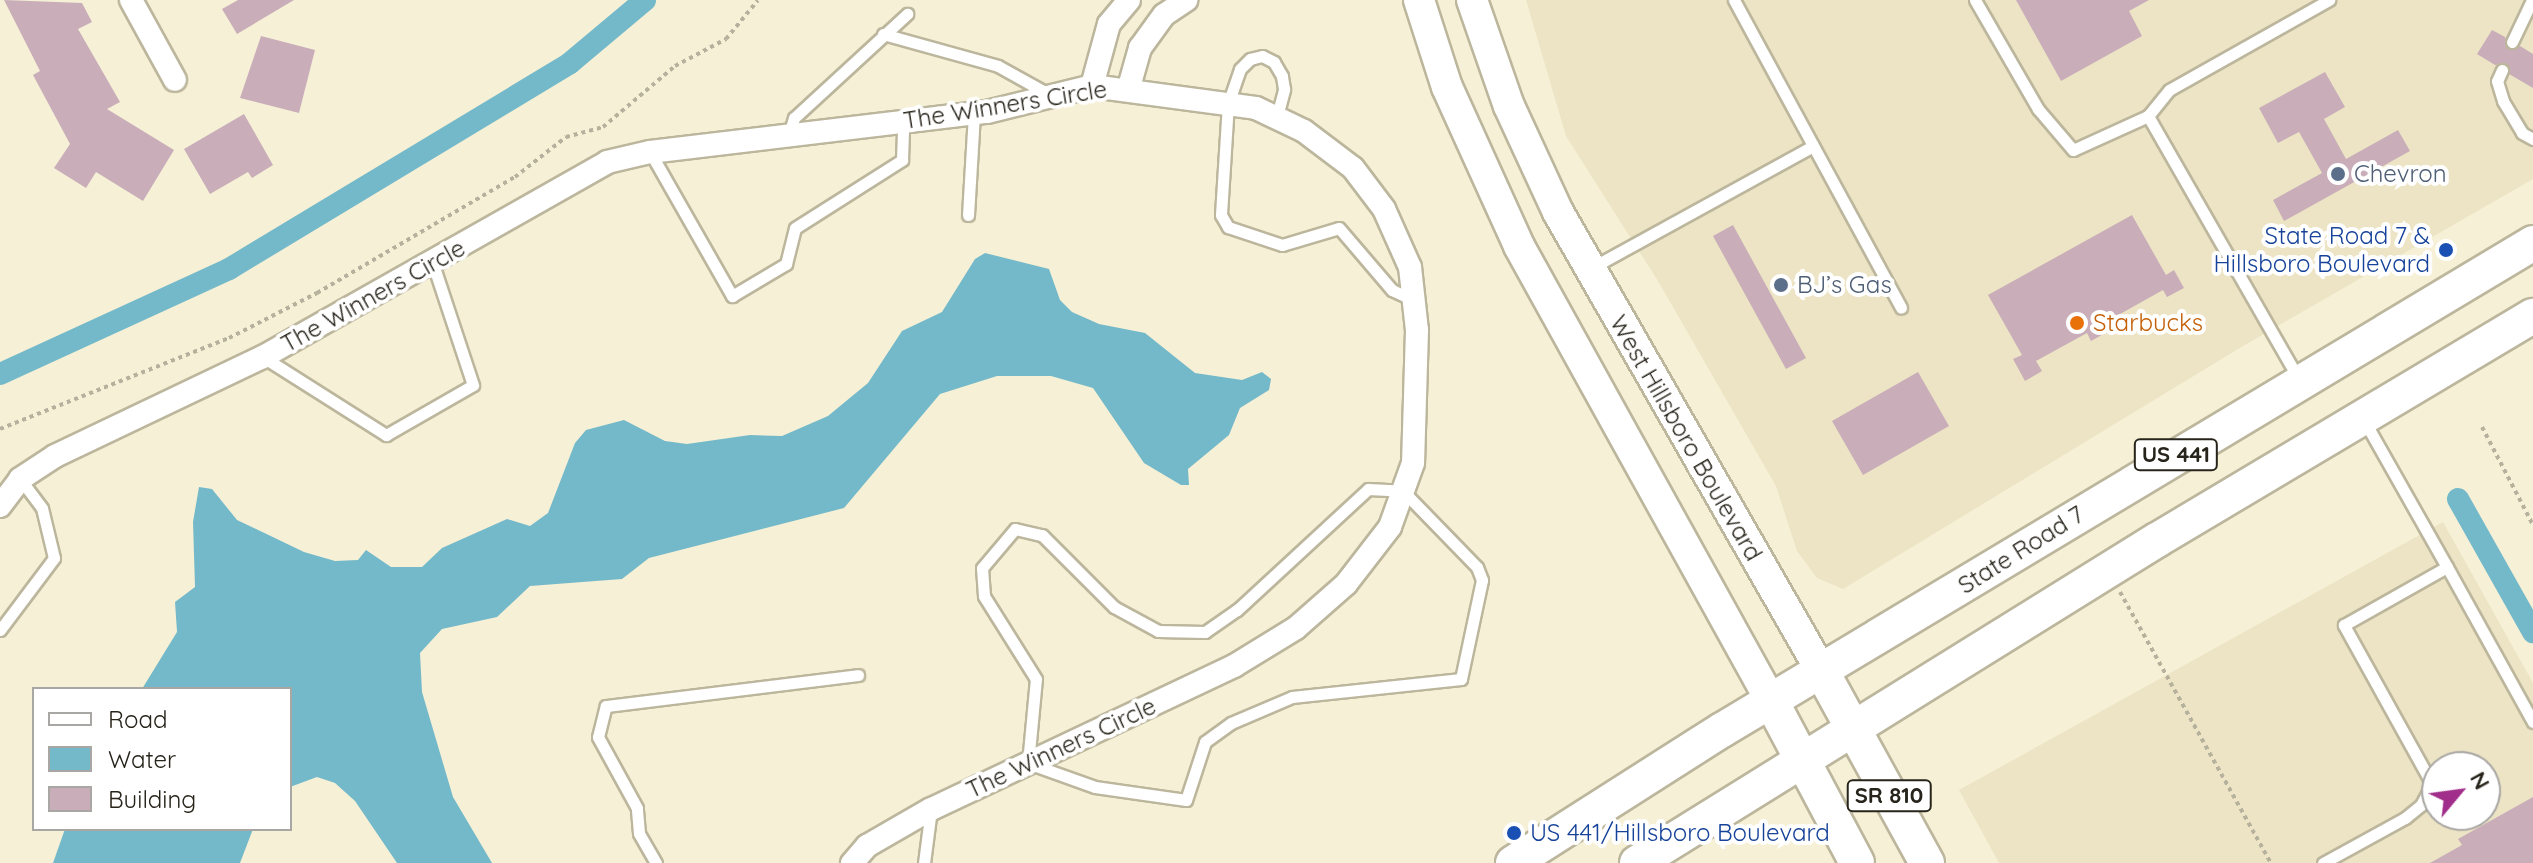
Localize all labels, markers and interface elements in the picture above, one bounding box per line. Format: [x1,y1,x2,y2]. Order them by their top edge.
street label: The Winners Circle [901,75,1109,135]
place label: Chevron [2354,160,2447,188]
marker: Chevron [2329,165,2347,183]
place label: State Road 7 & Hillsboro Boulevard [2214,222,2430,278]
street label: The Winners Circle [276,234,470,358]
marker: State Road 7 & Hillsboro Boulevard [2437,241,2455,259]
place label: BJ’s Gas [1797,271,1892,299]
marker: BJ’s Gas [1772,276,1790,294]
place label: Starbucks [2093,309,2203,337]
street label: West Hillsboro Boulevard [1604,310,1768,566]
marker: Starbucks [2068,314,2086,332]
road number: US 441 [2132,437,2220,473]
street label: State Road 7 [1953,500,2089,600]
legend [32,687,292,831]
street label: The Winners Circle [962,691,1160,805]
text: Road [108,704,168,734]
text: Water [108,744,176,774]
north arrow [2421,751,2501,831]
text: N [2464,766,2496,794]
road number: SR 810 [1845,778,1933,814]
text: Building [108,784,196,814]
place label: US 441/Hillsboro Boulevard [1530,819,1830,847]
marker: US 441/Hillsboro Boulevard [1505,824,1523,842]

